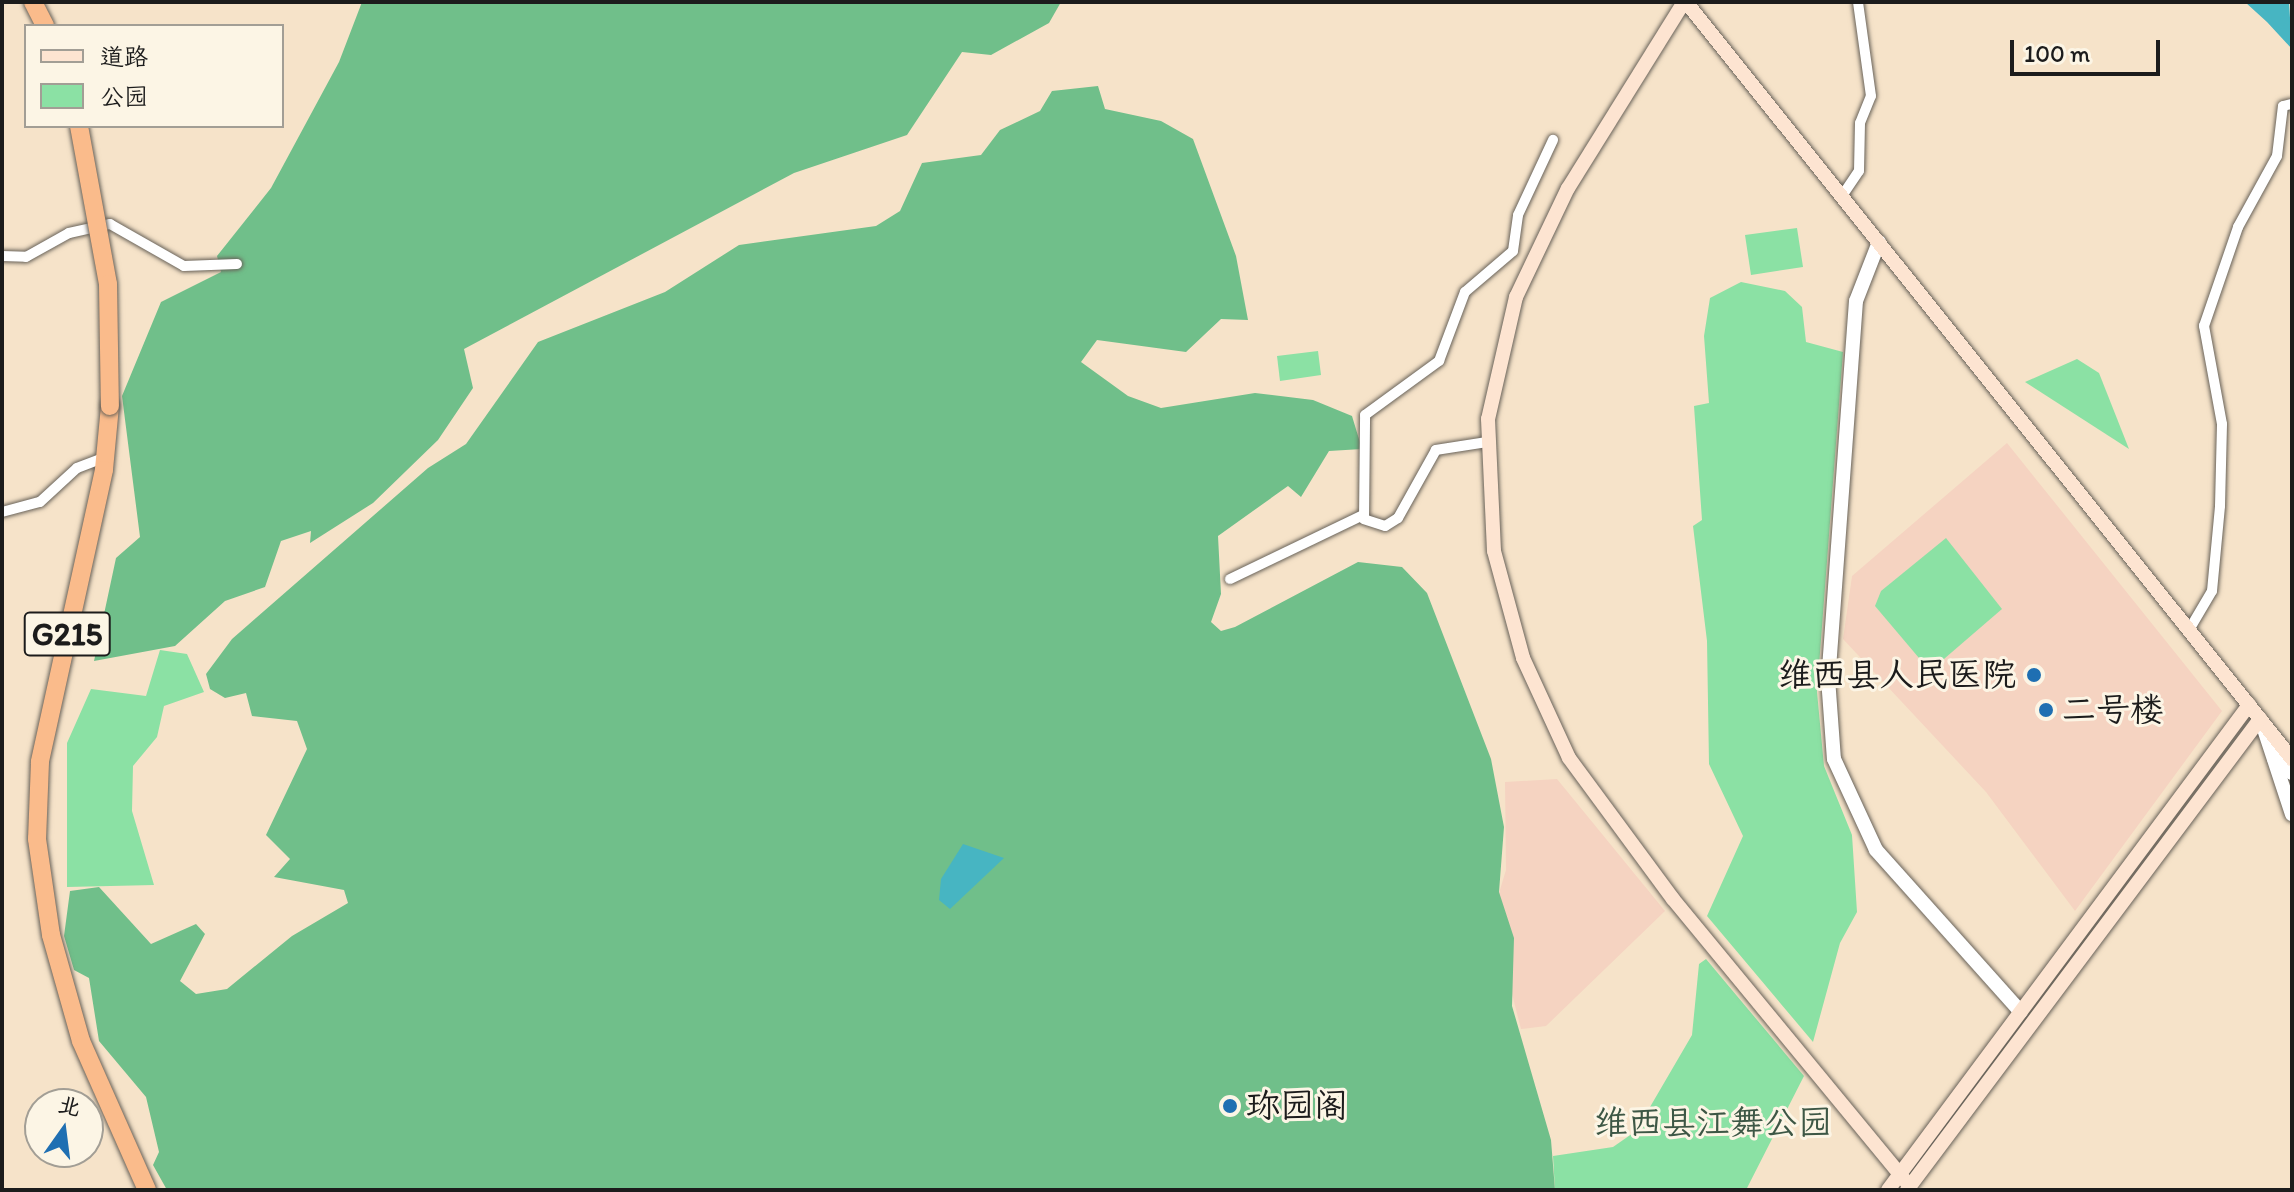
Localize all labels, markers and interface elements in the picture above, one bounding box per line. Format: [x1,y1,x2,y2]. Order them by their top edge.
legend [24,24,284,128]
scale bar [2014,24,2164,74]
text: 100 m [2024,39,2090,68]
text: 道路 [100,42,148,71]
text: 公园 [100,82,148,111]
road number: G215 [23,606,111,662]
place label: 维西县人民医院 [1778,655,2016,695]
marker: 维西县人民医院 [2023,664,2045,686]
place label: 二号楼 [2062,690,2164,730]
marker: 二号楼 [2037,701,2055,719]
place label: 珎园阁 [1246,1086,1348,1126]
north arrow [24,1088,104,1168]
text: 北 [55,1090,83,1122]
marker: 珎园阁 [1221,1097,1239,1115]
park label: 维西县江舞公园 [1594,1103,1832,1143]

